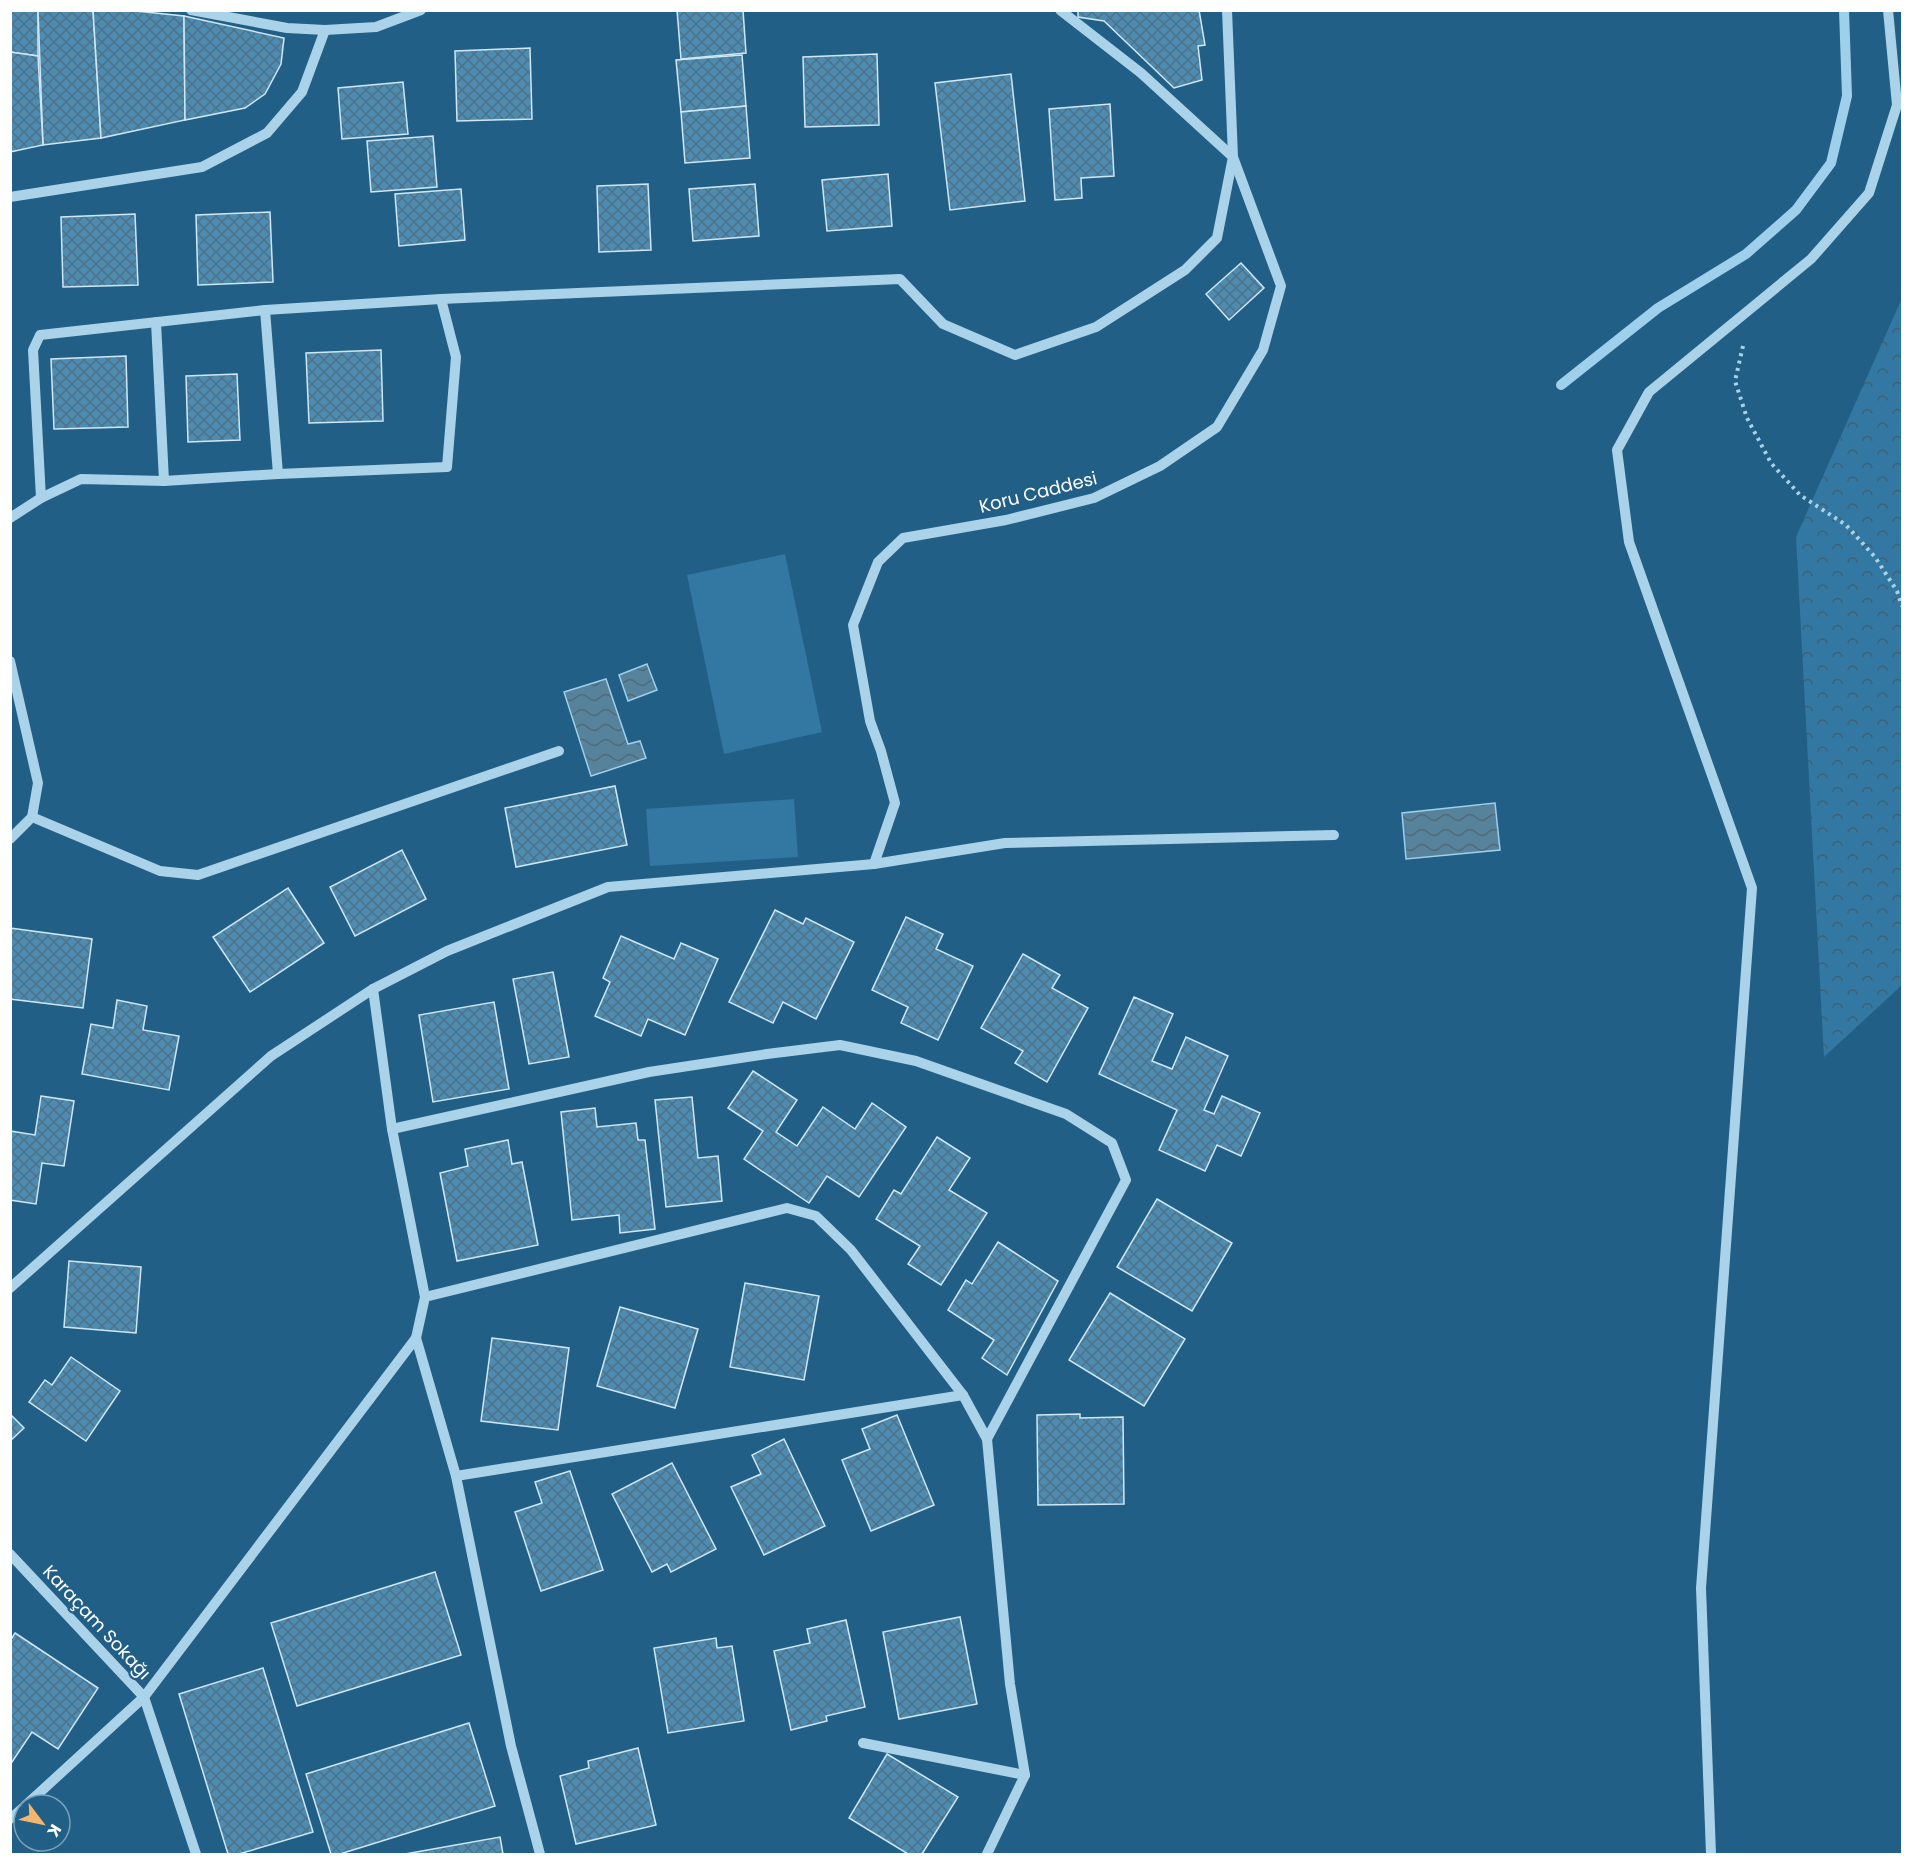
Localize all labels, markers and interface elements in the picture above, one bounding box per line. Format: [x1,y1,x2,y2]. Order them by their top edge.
street label: Koru Caddesi [976,465,1100,519]
street label: Karaçam Sokağı [37,1559,157,1685]
north arrow [12,1793,72,1853]
text: K [42,1820,67,1842]

